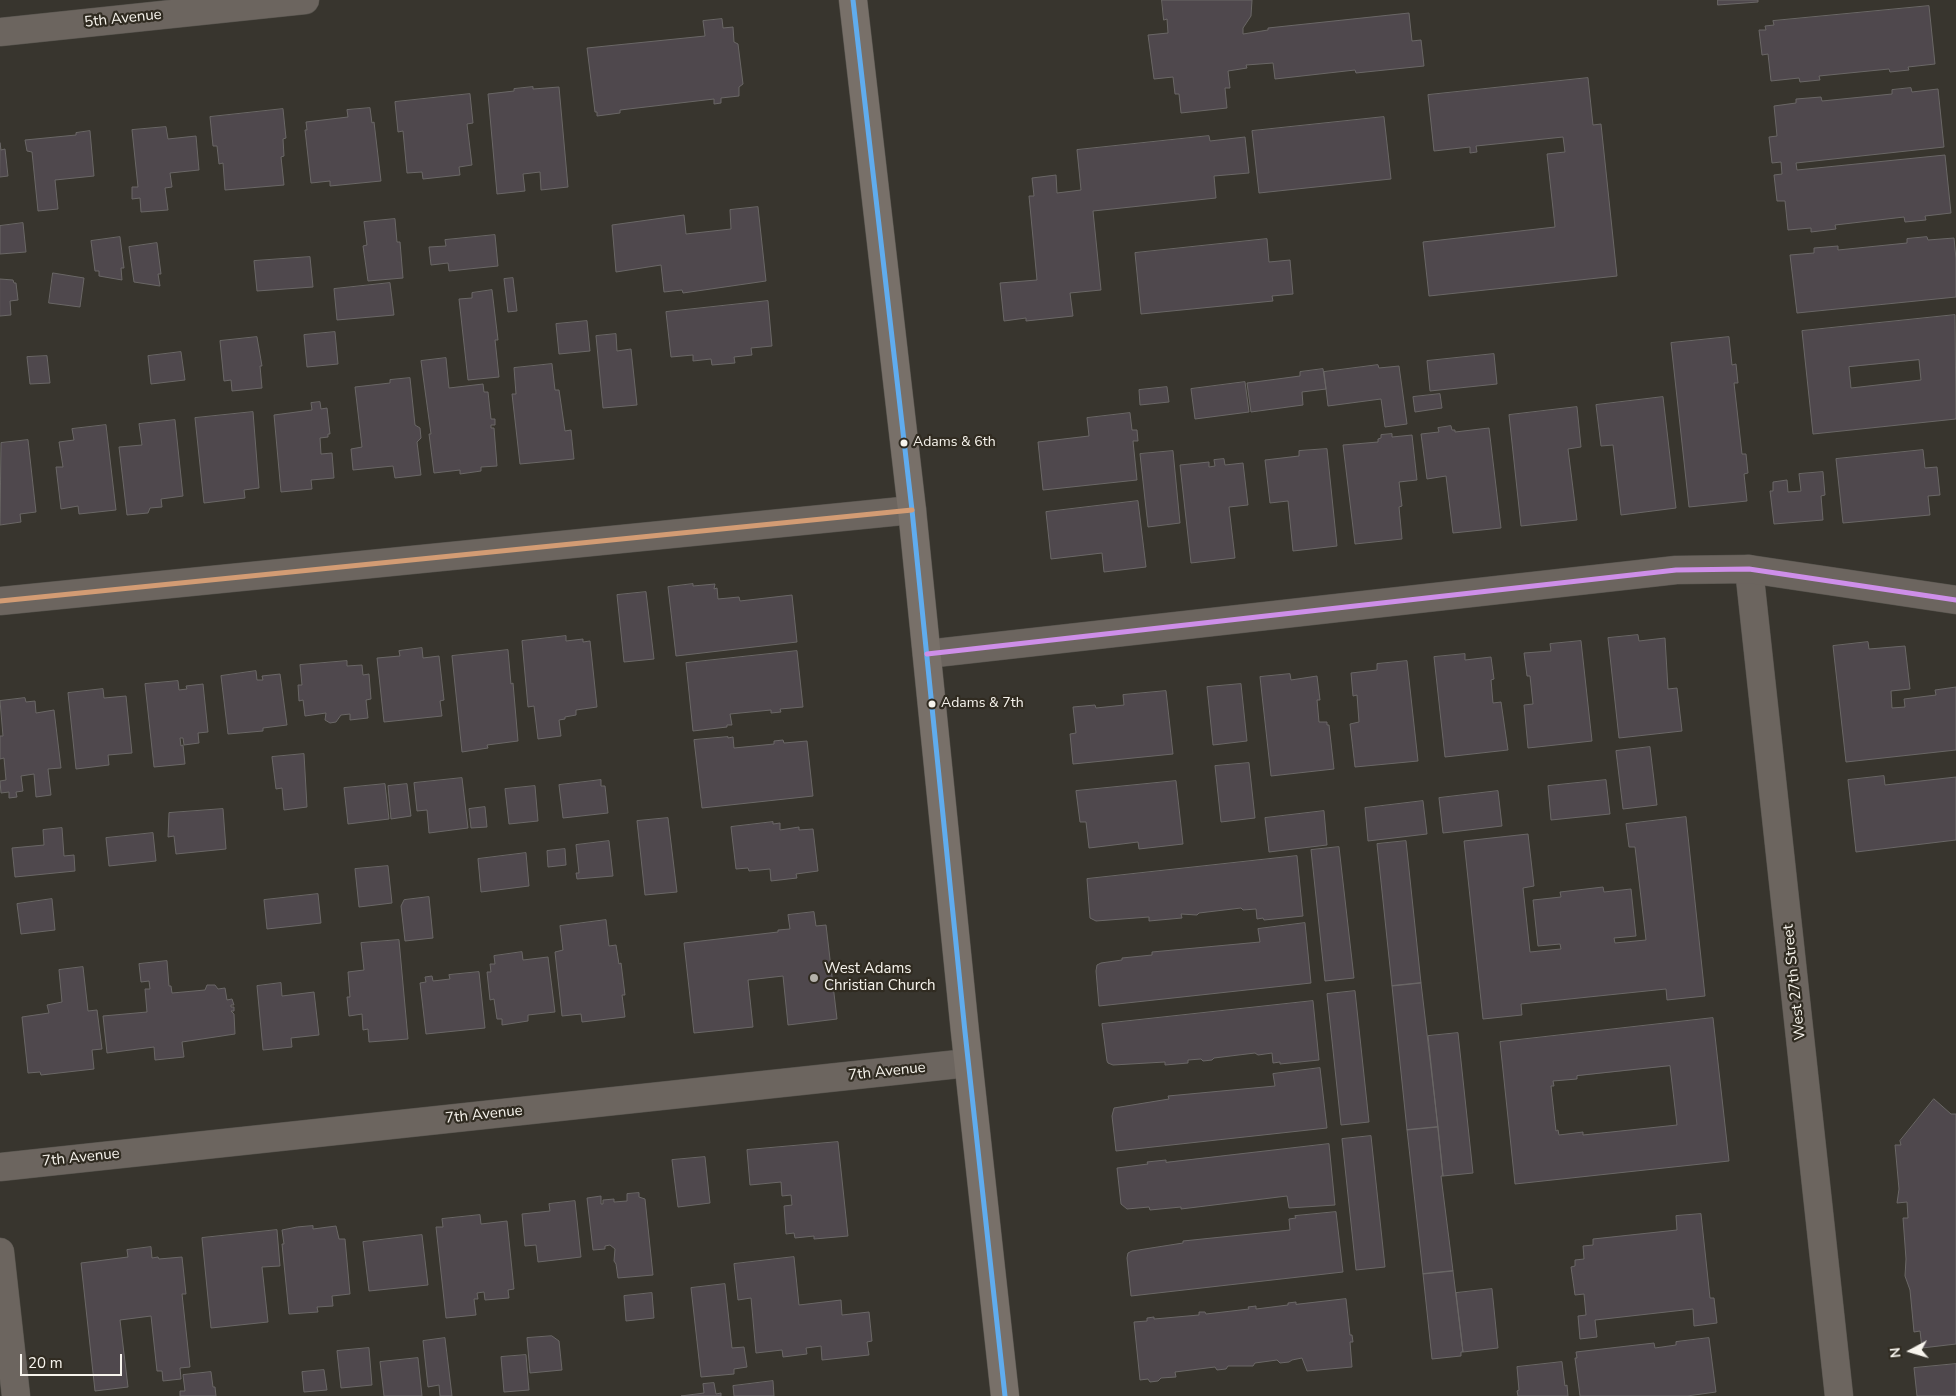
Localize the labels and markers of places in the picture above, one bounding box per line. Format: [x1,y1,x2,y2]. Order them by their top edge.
place label: Adams & 6th [913,435,996,451]
marker: Adams & 6th [899,438,909,448]
place label: Adams & 7th [941,696,1024,712]
marker: Adams & 7th [927,699,937,709]
place label: West Adams Christian Church [824,960,935,995]
marker: West Adams Christian Church [808,972,820,984]

